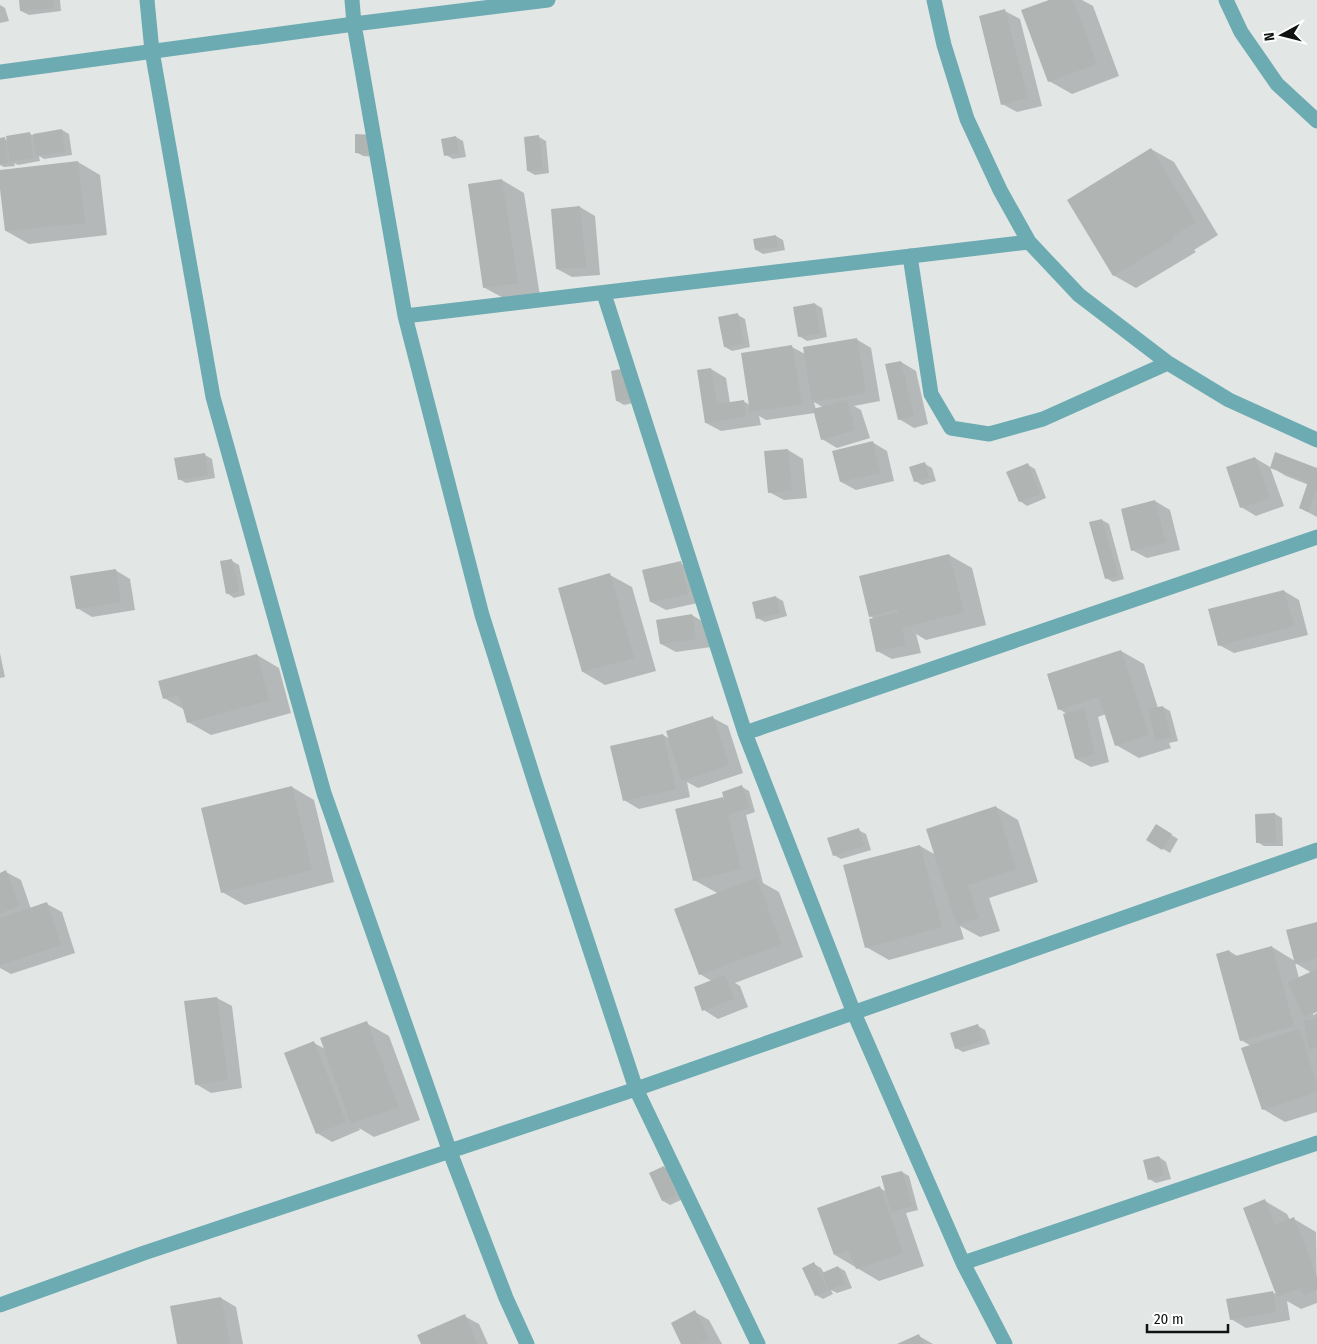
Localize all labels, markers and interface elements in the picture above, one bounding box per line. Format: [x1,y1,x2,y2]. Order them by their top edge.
north arrow [1257,10,1307,60]
text: N [1261,31,1279,42]
scale bar [1147,1302,1228,1334]
text: 20 m [1154,1310,1184,1328]

